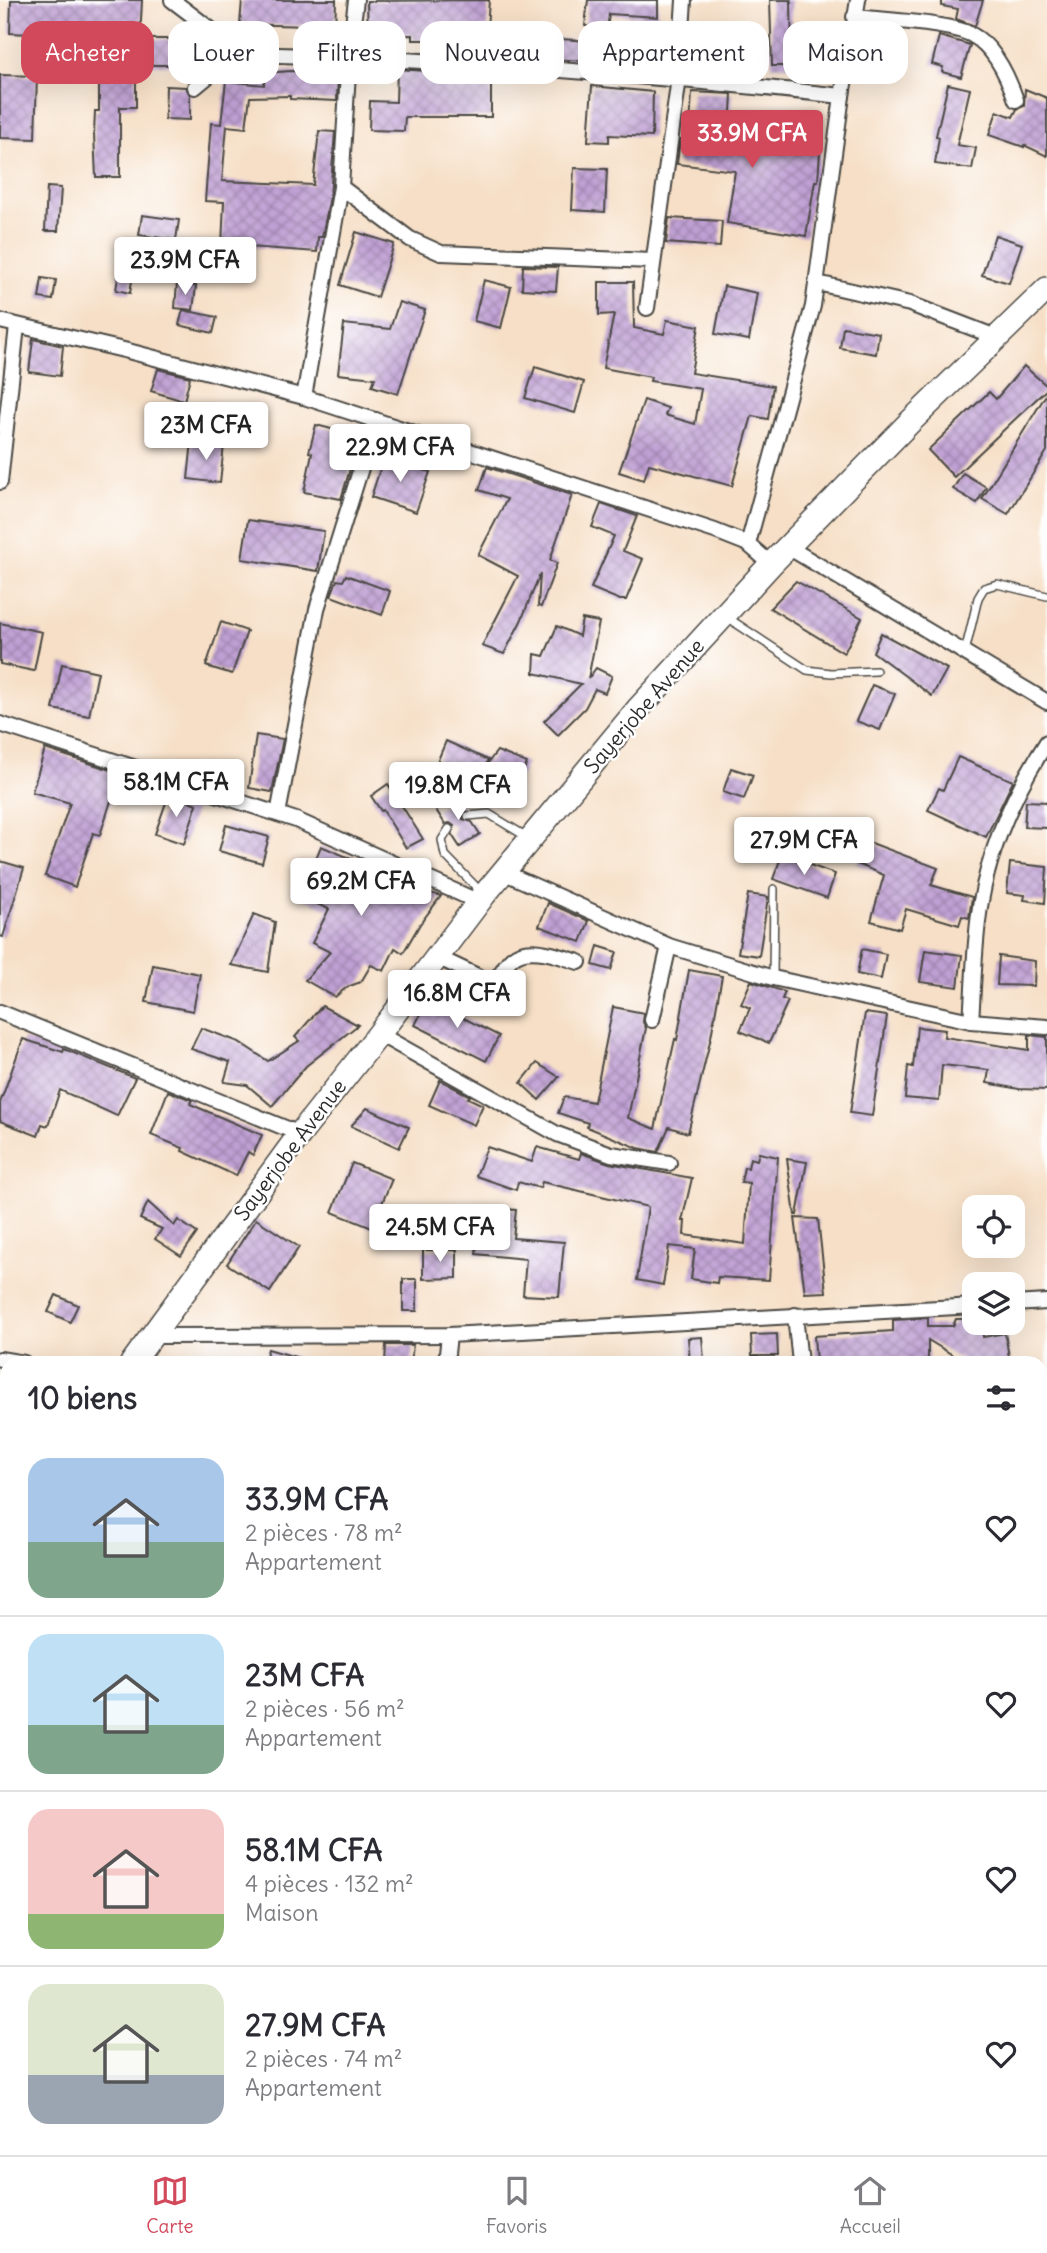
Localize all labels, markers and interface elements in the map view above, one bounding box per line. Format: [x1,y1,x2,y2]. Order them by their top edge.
chip: Acheter [21,21,154,84]
chip: Louer [168,21,279,84]
chip: Filtres [293,21,406,84]
chip: Nouveau [420,21,564,84]
chip: Appartement [578,21,769,84]
chip: Maison [783,21,908,84]
pin: 33.9M CFA [672,110,832,170]
text: 33.9M CFA [697,118,807,147]
pin: 23.9M CFA [105,238,265,297]
text: 23.9M CFA [130,245,240,274]
pin: 23M CFA [141,402,271,462]
text: 23M CFA [160,410,252,439]
pin: 22.9M CFA [320,424,480,484]
text: 22.9M CFA [345,432,455,461]
street label: Sayerjobe Avenue [578,633,710,779]
pin: 58.1M CFA [96,760,256,819]
pin: 19.8M CFA [378,762,538,822]
text: 58.1M CFA [123,767,229,796]
text: 19.8M CFA [405,770,511,799]
pin: 27.9M CFA [724,818,884,877]
text: 27.9M CFA [750,825,858,854]
pin: 69.2M CFA [281,858,441,918]
text: 69.2M CFA [306,866,416,895]
pin: 16.8M CFA [377,970,537,1030]
text: 16.8M CFA [404,978,510,1007]
street label: Sayerjobe Avenue [228,1074,352,1226]
map controls [962,1195,1025,1335]
button: locate [962,1195,1025,1258]
pin: 24.5M CFA [360,1204,520,1264]
text: 24.5M CFA [385,1212,495,1241]
button: layers [962,1272,1025,1335]
text: 10 biens [28,1379,137,1417]
icon: filters [982,1379,1020,1417]
text: 33.9M CFA [245,1480,389,1518]
icon: home [84,1486,168,1570]
icon: heart [982,1509,1020,1547]
text: 2 pièces · 78 m² [245,1518,403,1547]
text: Appartement [245,1547,382,1576]
text: 23M CFA [245,1656,364,1694]
icon: home [84,1662,168,1746]
icon: heart [982,1685,1020,1723]
text: 2 pièces · 56 m² [245,1694,405,1723]
text: Appartement [245,1723,382,1752]
text: 58.1M CFA [245,1831,382,1869]
icon: home [84,1837,168,1921]
icon: heart [982,1860,1020,1898]
text: 4 pièces · 132 m² [245,1869,414,1898]
text: Maison [245,1898,319,1927]
text: 27.9M CFA [245,2006,386,2044]
icon: home [84,2012,168,2096]
icon: heart [982,2035,1020,2073]
text: 2 pièces · 74 m² [245,2044,402,2073]
text: Appartement [245,2073,382,2102]
tab: Carte [146,2172,194,2238]
tab: Favoris [486,2172,547,2238]
tab: Accueil [840,2172,901,2238]

